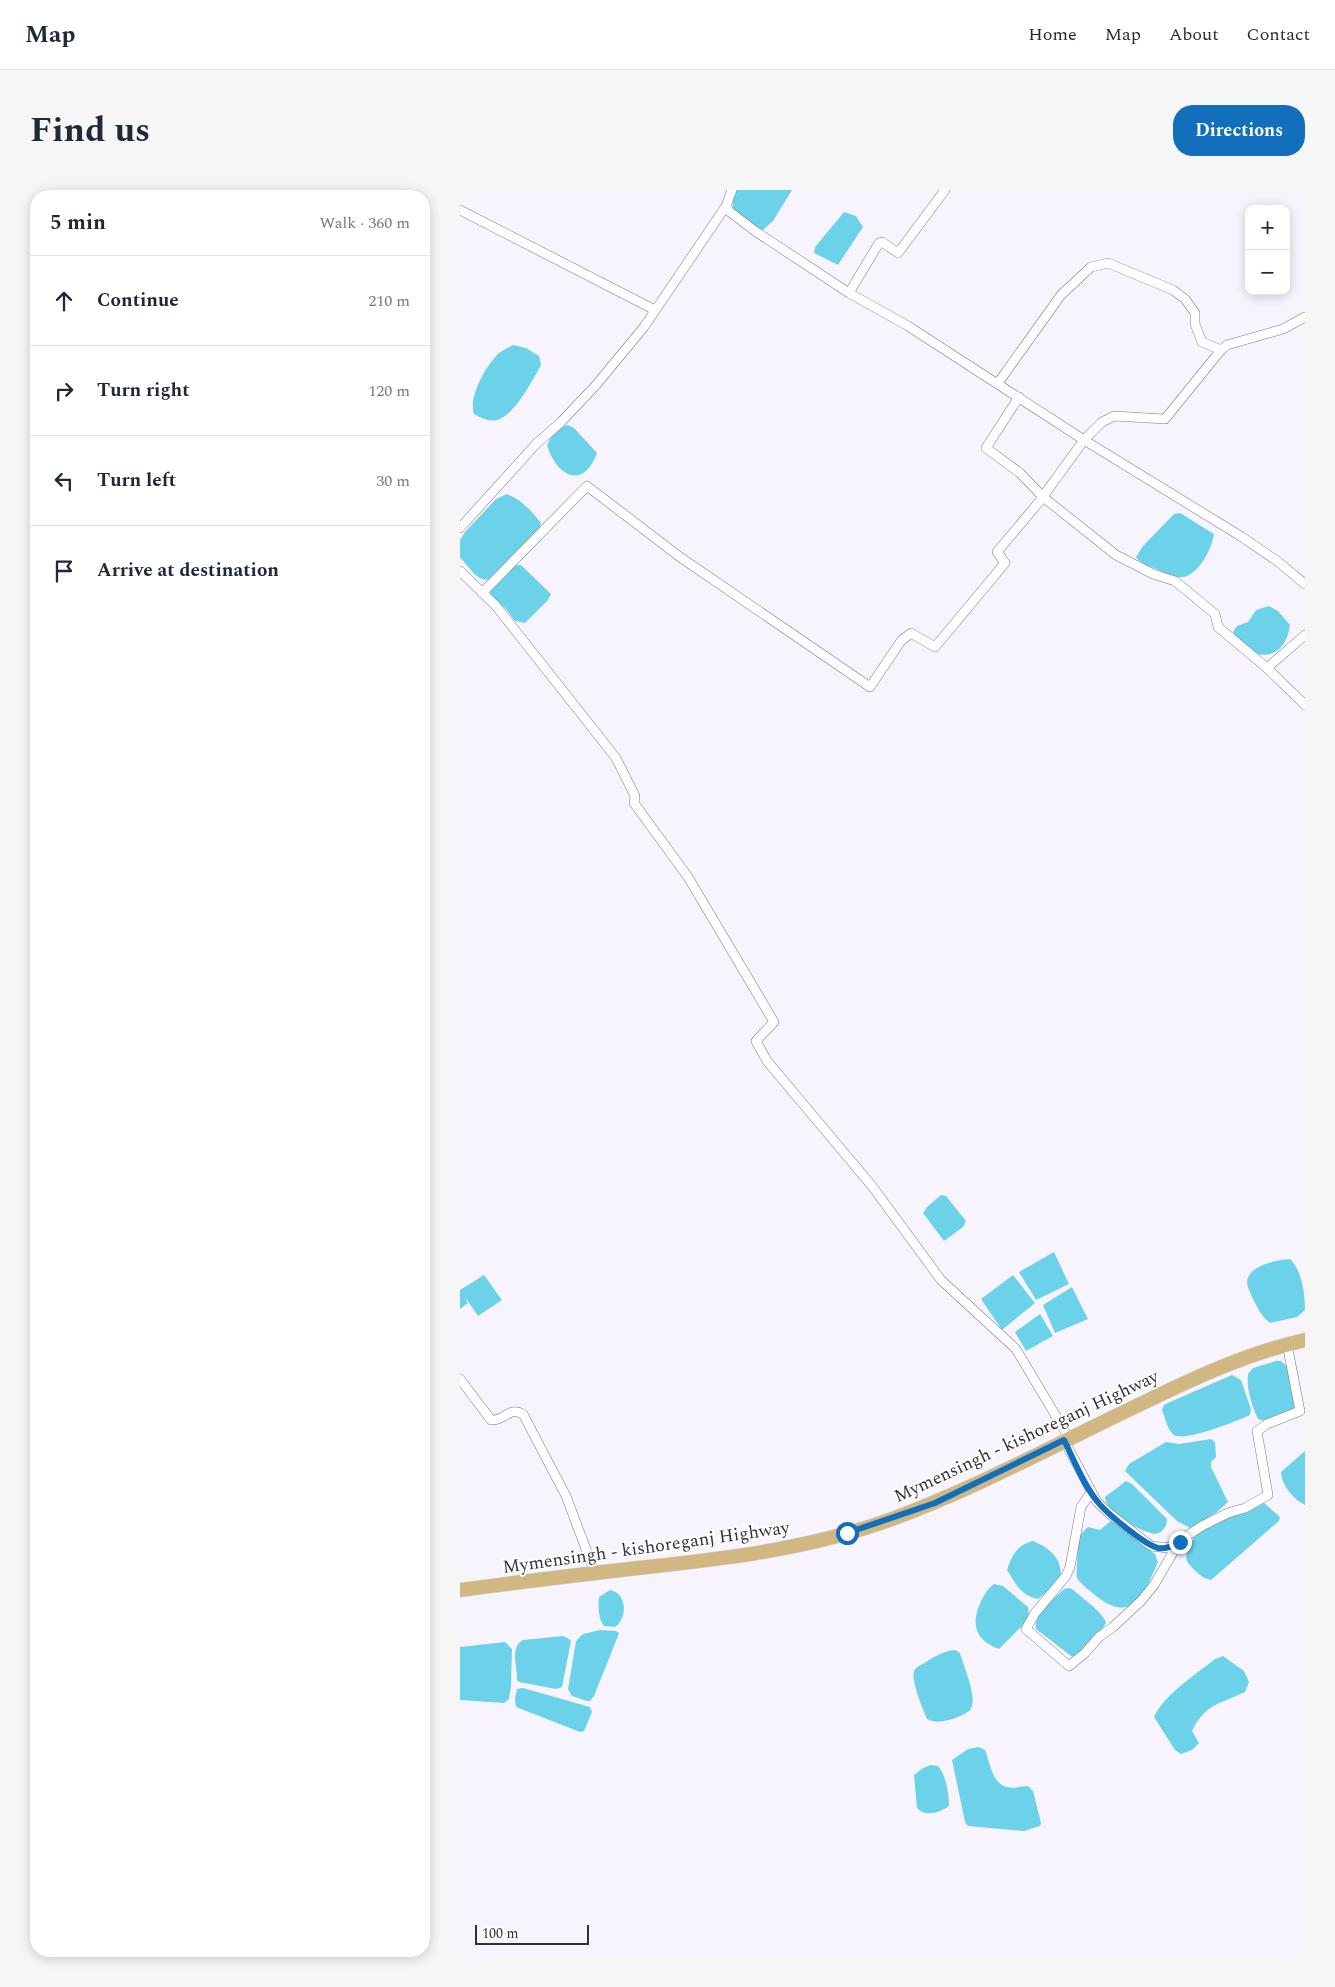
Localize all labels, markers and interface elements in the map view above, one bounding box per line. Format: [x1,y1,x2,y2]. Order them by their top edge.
text: Map [25,17,75,53]
text: Home [1028,21,1077,48]
text: Map [1105,21,1141,48]
text: About [1169,21,1219,48]
text: Contact [1247,21,1310,48]
text: Find us [30,104,150,157]
button: Directions [1173,105,1305,156]
map controls [1245,205,1290,295]
button: + [1245,205,1290,250]
text: 5 min [50,207,106,239]
text: Walk · 360 m [319,211,410,235]
button: − [1245,250,1290,295]
text: Continue [97,286,179,315]
icon: ahead [50,287,78,315]
text: 210 m [368,289,410,313]
text: Turn right [97,376,190,405]
icon: right [50,377,78,405]
text: 120 m [368,379,410,403]
text: Turn left [97,466,176,495]
icon: left [50,467,78,495]
text: 30 m [376,469,410,493]
text: Arrive at destination [97,556,279,585]
icon: arrive [50,557,78,585]
street label: Mymensingh - kishoreganj Highway [889,1362,1164,1510]
street label: Mymensingh - kishoreganj Highway [501,1514,793,1581]
route start [836,1522,859,1545]
route end [1169,1531,1192,1554]
scale bar [475,1922,589,1945]
text: 100 m [482,1923,519,1944]

